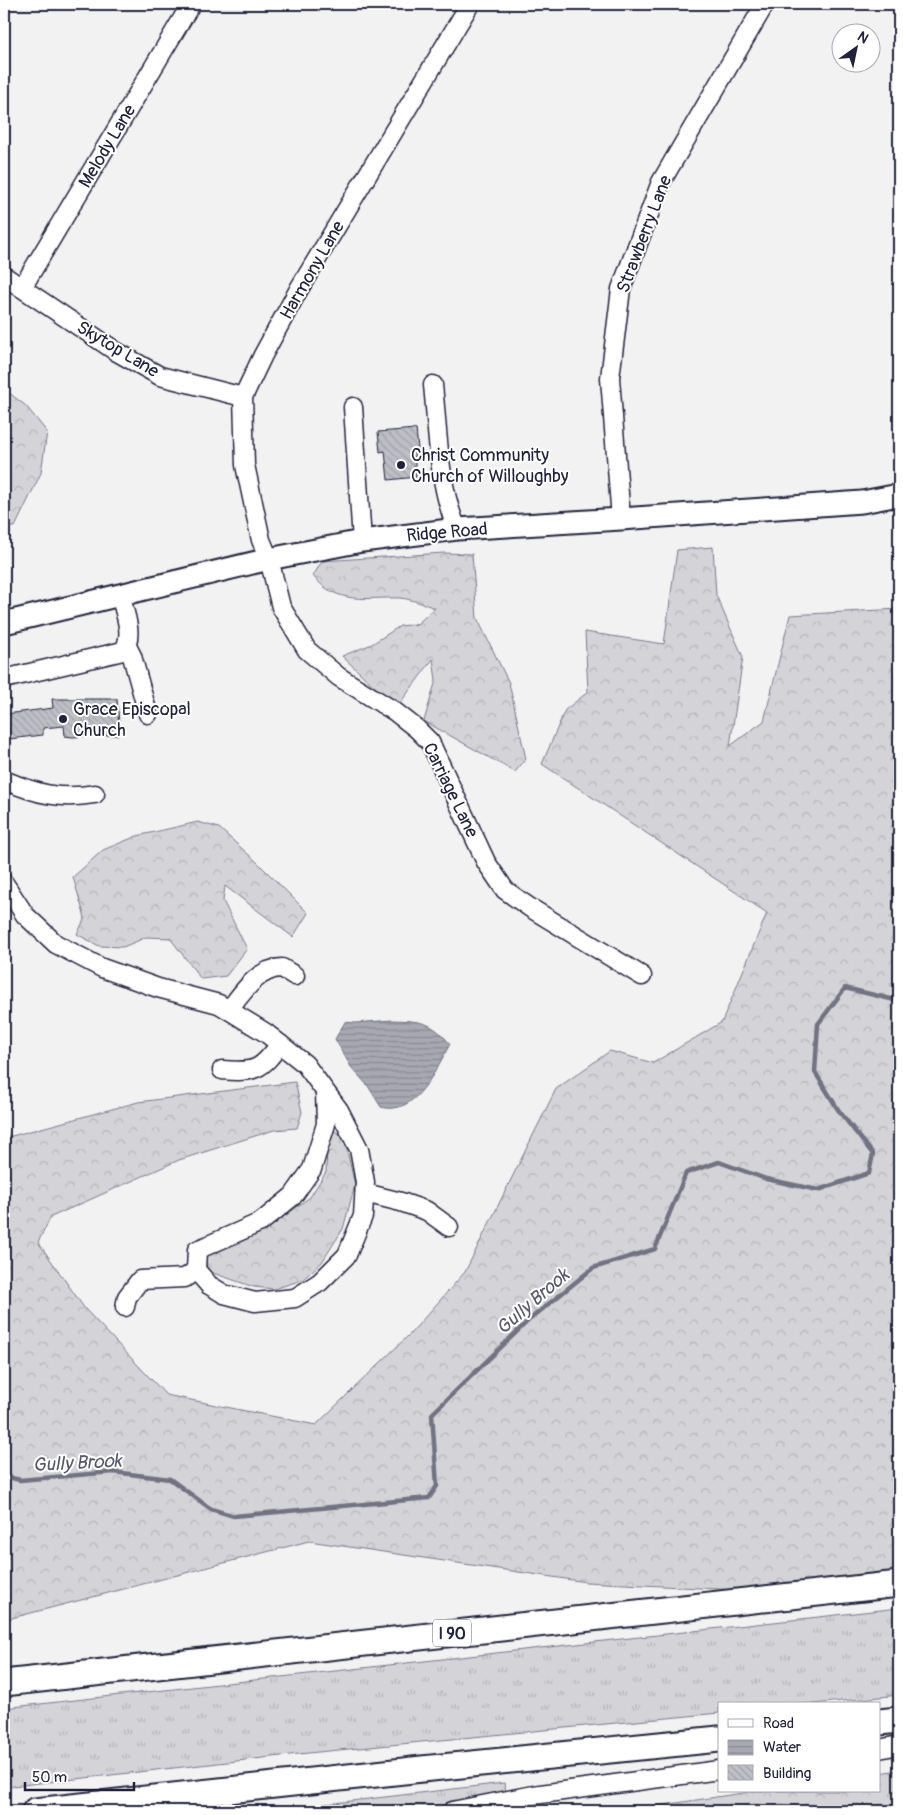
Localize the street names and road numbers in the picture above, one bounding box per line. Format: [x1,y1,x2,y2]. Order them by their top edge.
street label: Melody Lane [74,100,141,192]
street label: Strawberry Lane [612,172,677,296]
street label: Harmony Lane [275,217,350,324]
street label: Skytop Lane [72,316,163,383]
street label: Ridge Road [405,517,489,548]
street label: Carriage Lane [418,739,483,842]
road number: I 90 [433,1620,471,1646]

